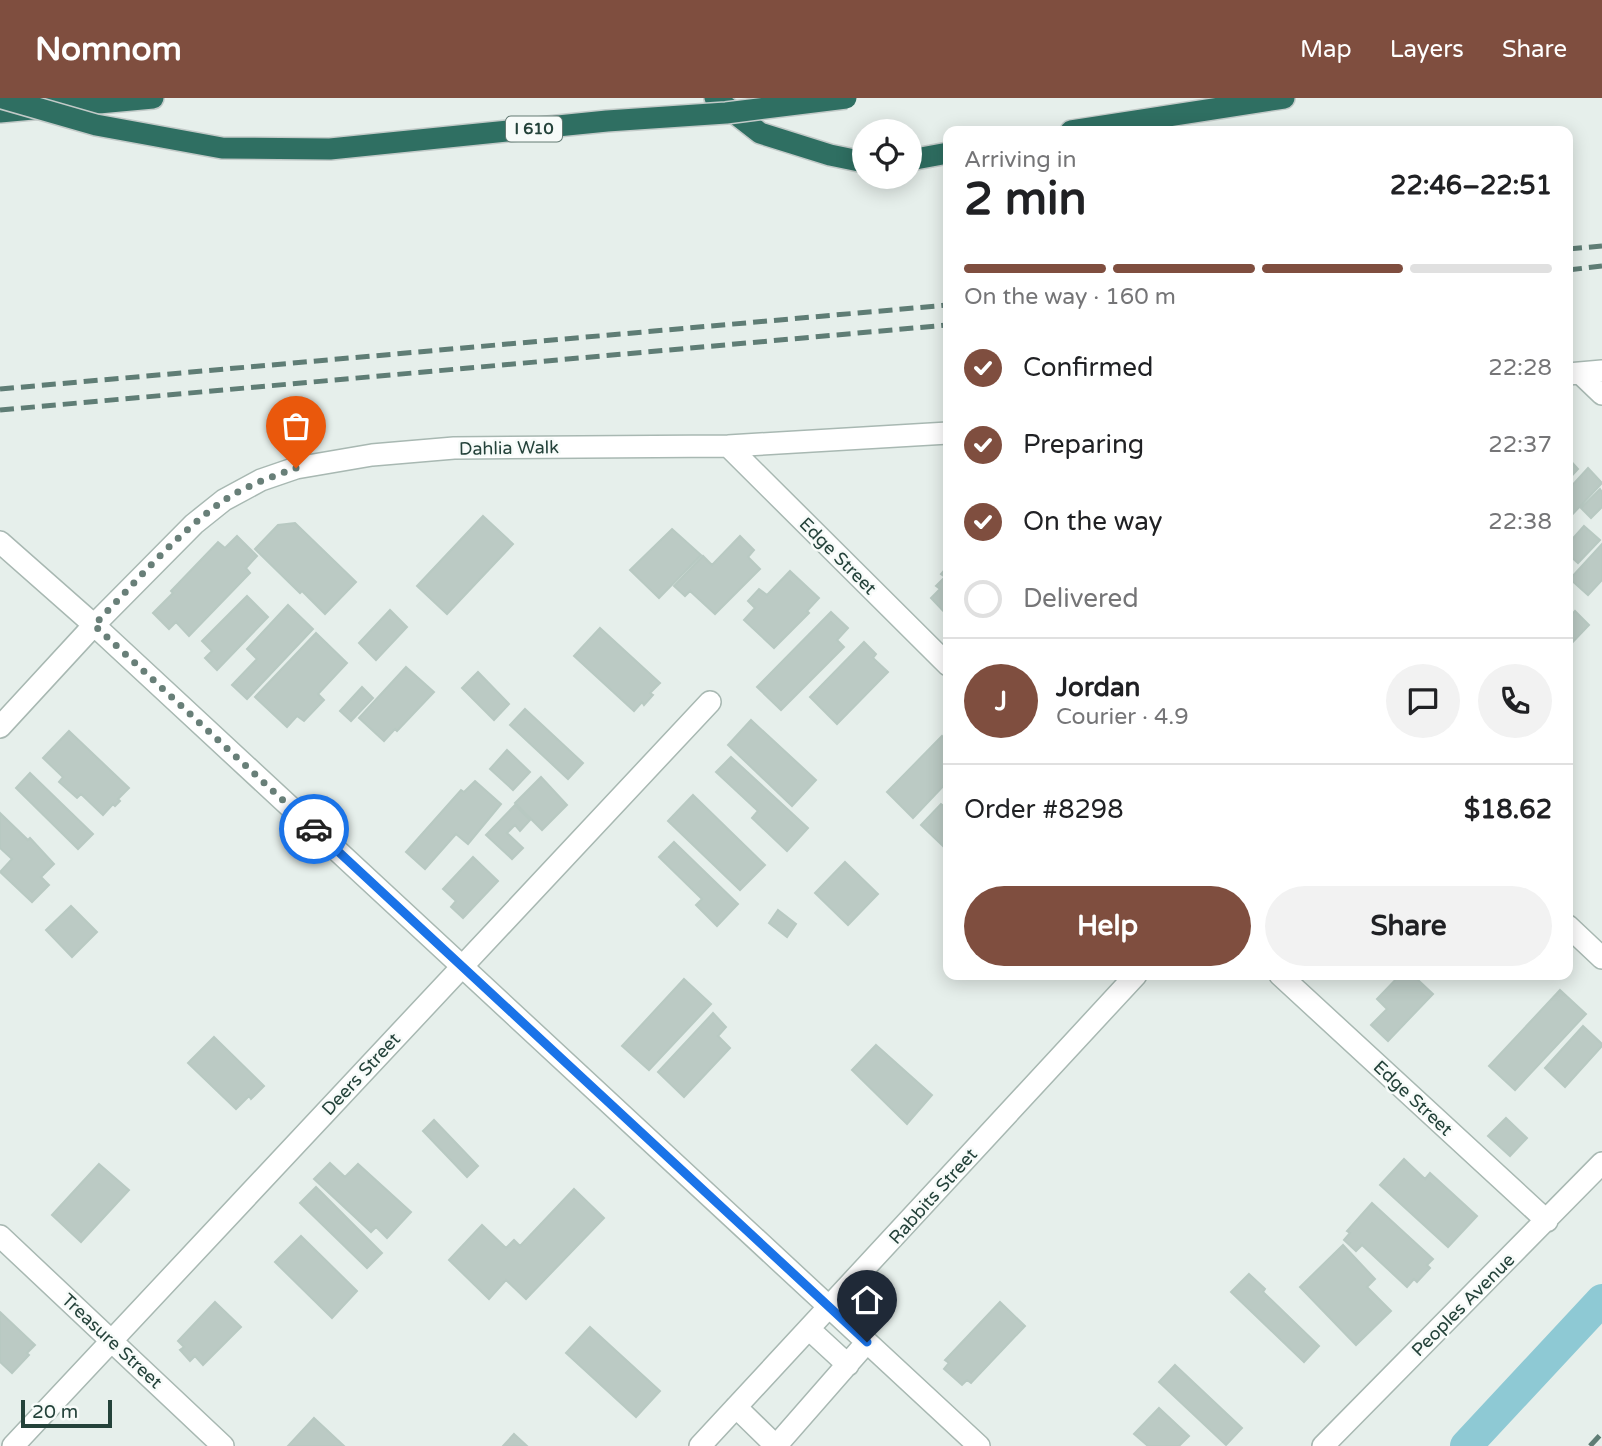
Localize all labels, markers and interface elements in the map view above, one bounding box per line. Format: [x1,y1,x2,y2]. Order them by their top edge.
text: Nomnom [35,30,182,69]
text: Map [1300,35,1352,64]
text: Layers [1390,35,1464,64]
text: Share [1502,35,1567,64]
road number: I 610 [506,117,562,142]
map controls [852,119,922,189]
button: locate [852,119,922,189]
text: Arriving in [964,146,1077,174]
text: 22:46–22:51 [1390,170,1552,201]
text: 2 min [964,172,1087,227]
text: On the way · 160 m [964,283,1176,311]
icon: check [964,349,1002,387]
text: Confirmed [1023,352,1153,383]
text: 22:28 [1488,354,1552,382]
pin [266,396,326,468]
icon: bag [277,407,315,445]
icon: check [964,426,1002,464]
text: Preparing [1023,429,1144,460]
text: 22:37 [1488,431,1552,459]
street label: Dahlia Walk [459,436,559,460]
icon: check [964,503,1002,541]
text: On the way [1023,506,1163,537]
text: 22:38 [1488,508,1552,536]
street label: Edge Street [795,513,881,599]
text: Delivered [1023,583,1139,614]
button: chat [1386,664,1460,738]
button: phone [1478,664,1552,738]
text: Jordan [1056,672,1140,703]
text: J [995,686,1007,717]
text: Courier · 4.9 [1056,703,1189,731]
courier [279,794,349,864]
text: Order #8298 [964,794,1124,825]
text: $18.62 [1464,794,1552,825]
icon: car [295,810,333,848]
button: Help [964,886,1251,966]
button: Share [1265,886,1552,966]
street label: Deers Street [317,1028,405,1120]
street label: Edge Street [1369,1056,1457,1140]
street label: Rabbits Street [884,1143,982,1249]
street label: Peoples Avenue [1407,1249,1519,1361]
pin [837,1270,897,1342]
icon: home [848,1281,886,1319]
street label: Treasure Street [57,1289,167,1393]
scale bar [21,1397,112,1429]
text: 20 m [32,1401,78,1423]

